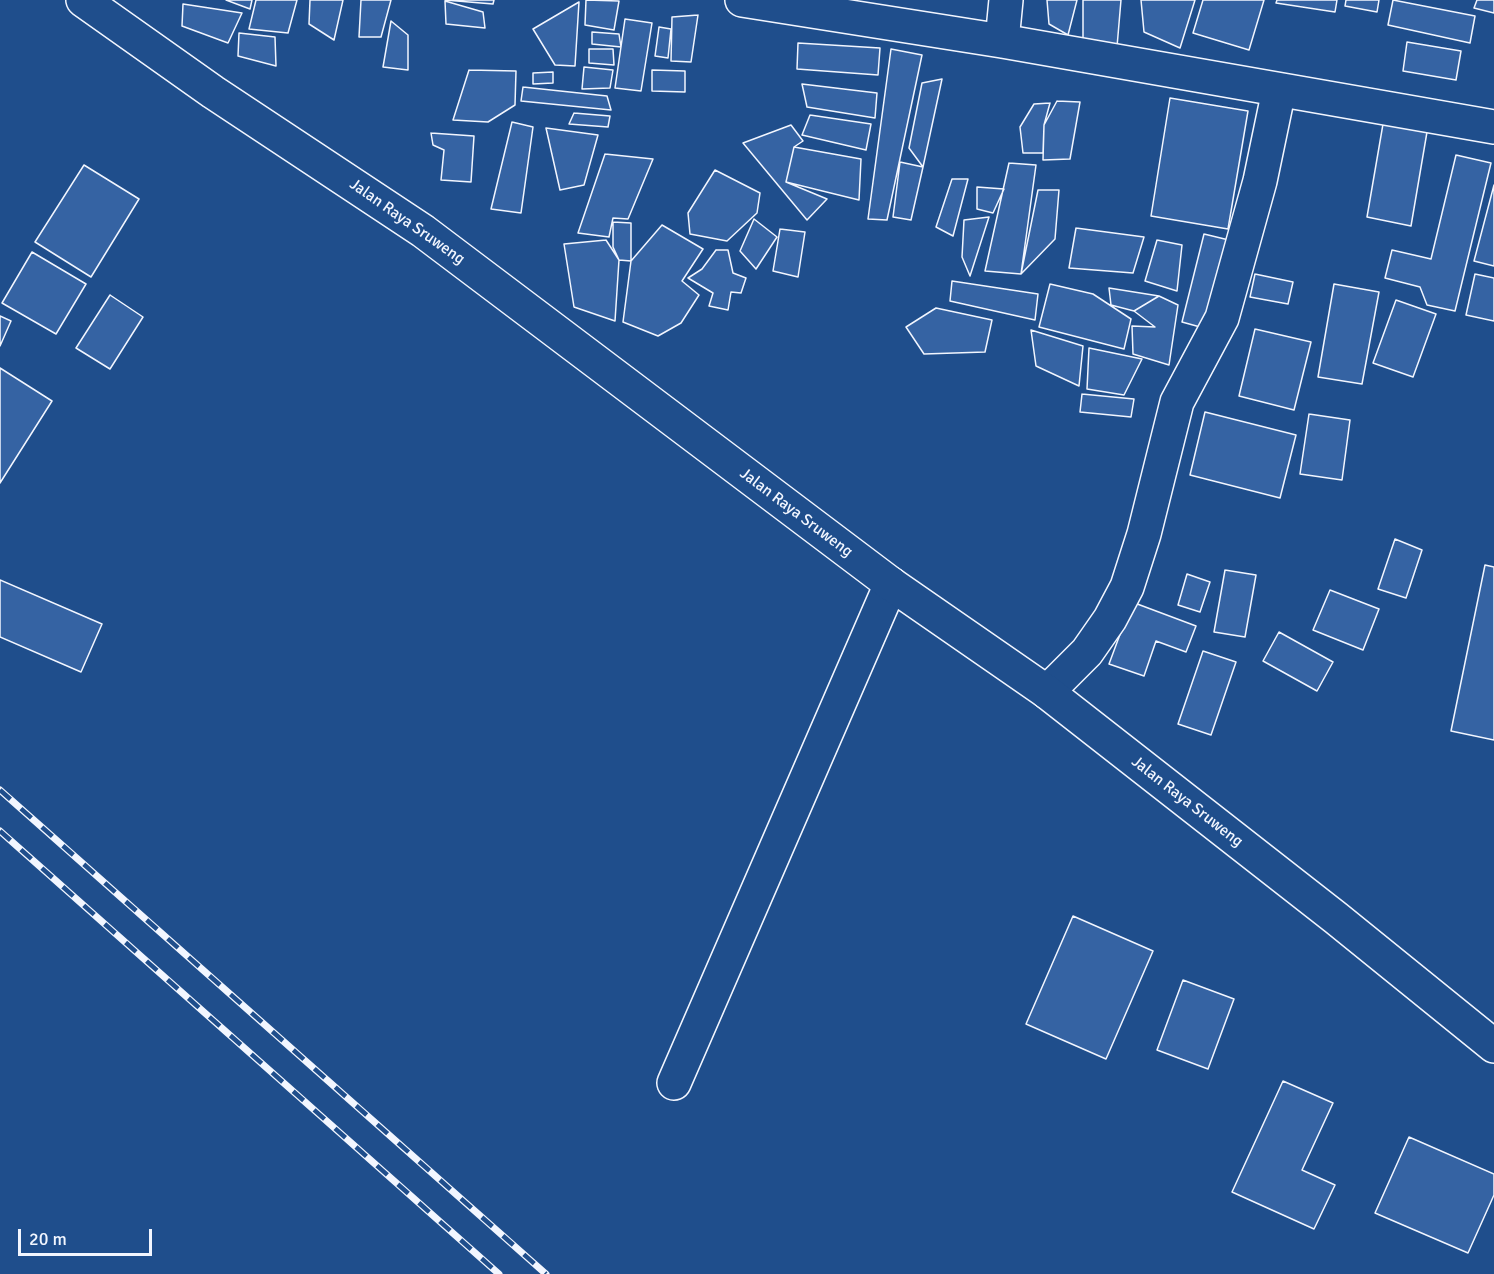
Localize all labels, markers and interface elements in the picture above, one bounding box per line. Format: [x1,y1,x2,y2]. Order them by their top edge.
street label: Jalan Raya Sruweng [346,175,468,269]
street label: Jalan Raya Sruweng [736,464,856,562]
street label: Jalan Raya Sruweng [1127,752,1247,852]
scale bar [21,1217,154,1255]
text: 20 m [29,1228,67,1250]

